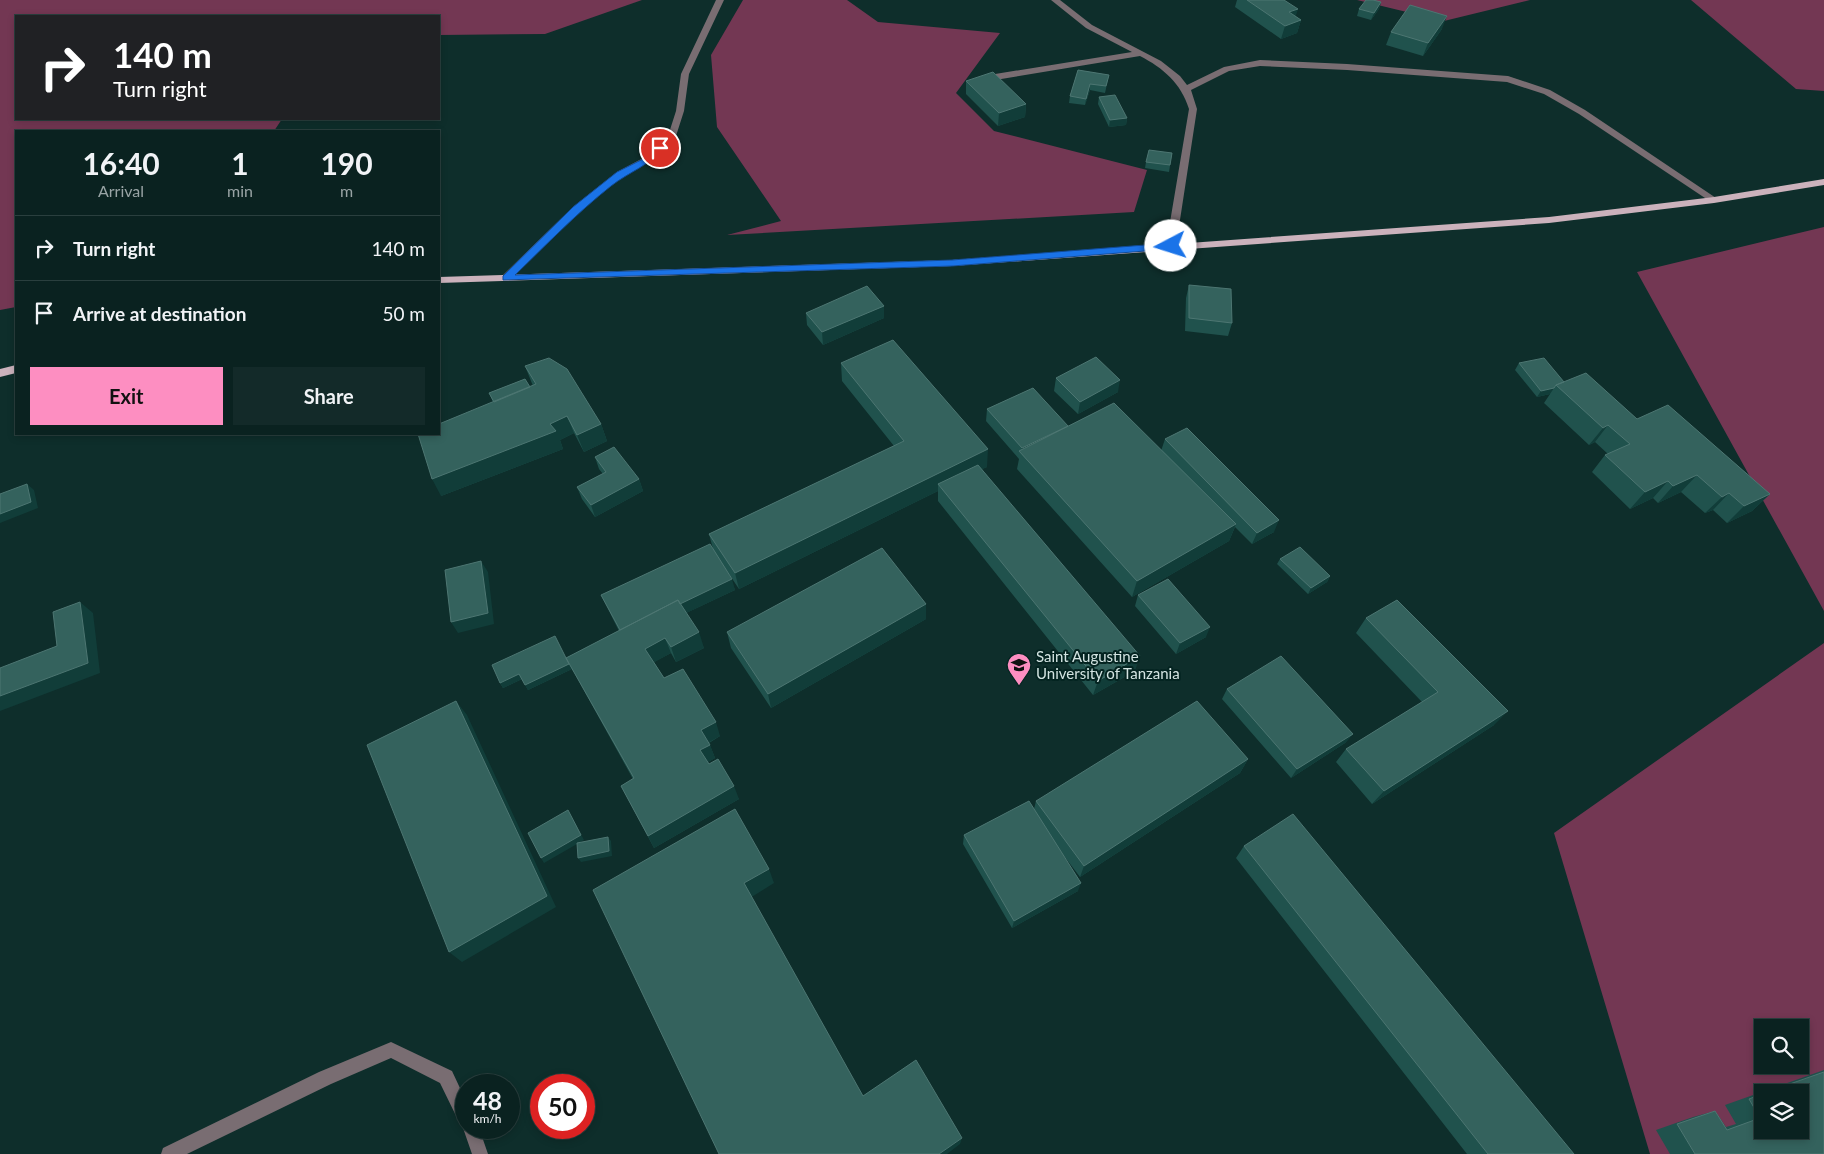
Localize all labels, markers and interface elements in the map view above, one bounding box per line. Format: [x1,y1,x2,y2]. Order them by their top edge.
text: 140 m [113,33,212,75]
icon: right [30,35,95,100]
text: Turn right [113,75,207,102]
pin [639,127,681,169]
icon: arrive [646,134,674,162]
text: 16:40 [82,145,160,181]
text: 1 [231,145,249,181]
text: 190 [320,145,373,181]
text: Arrival [98,181,144,200]
text: min [227,181,253,200]
text: m [340,181,353,200]
position arrow [1144,219,1196,271]
icon: right [30,234,58,262]
text: Turn right [73,237,155,260]
text: 140 m [371,237,425,260]
icon: arrive [30,299,58,327]
text: Arrive at destination [73,302,246,325]
text: 50 m [382,302,425,325]
button: Exit [30,367,223,425]
button: Share [233,367,425,425]
place label: Saint Augustine University of Tanzania [1036,647,1180,682]
school or university icon: Saint Augustine University of Tanzania [1006,652,1032,686]
map controls [1754,1019,1809,1139]
button: search [1754,1019,1809,1074]
speed limit sign: 50 [530,1074,595,1139]
button: layers [1754,1084,1809,1139]
text: 48 [473,1085,502,1115]
text: km/h [473,1111,502,1126]

